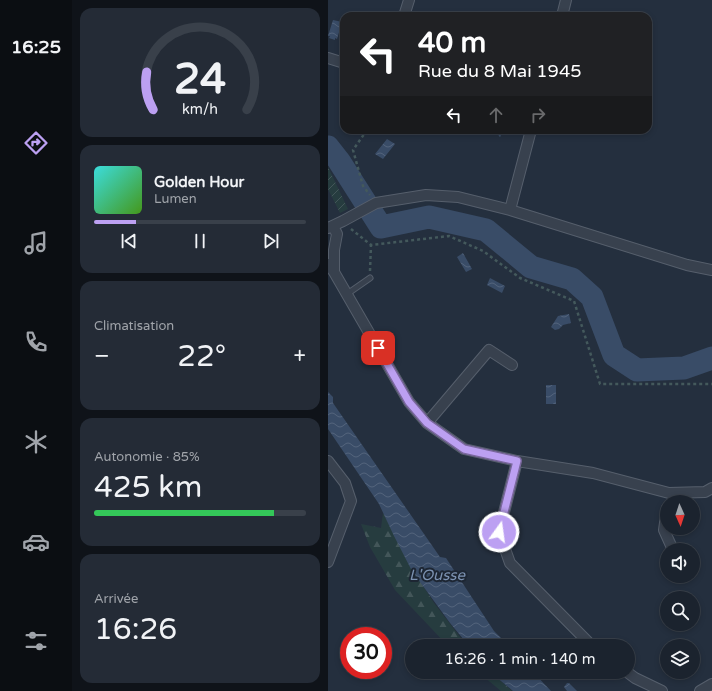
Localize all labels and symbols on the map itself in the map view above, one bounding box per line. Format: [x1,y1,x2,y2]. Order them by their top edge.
pin [361,331,395,365]
north arrow [660,495,700,535]
position arrow [478,511,520,553]
water label: L'Ousse [409,566,467,584]
speed limit sign: 30 [340,627,392,679]

